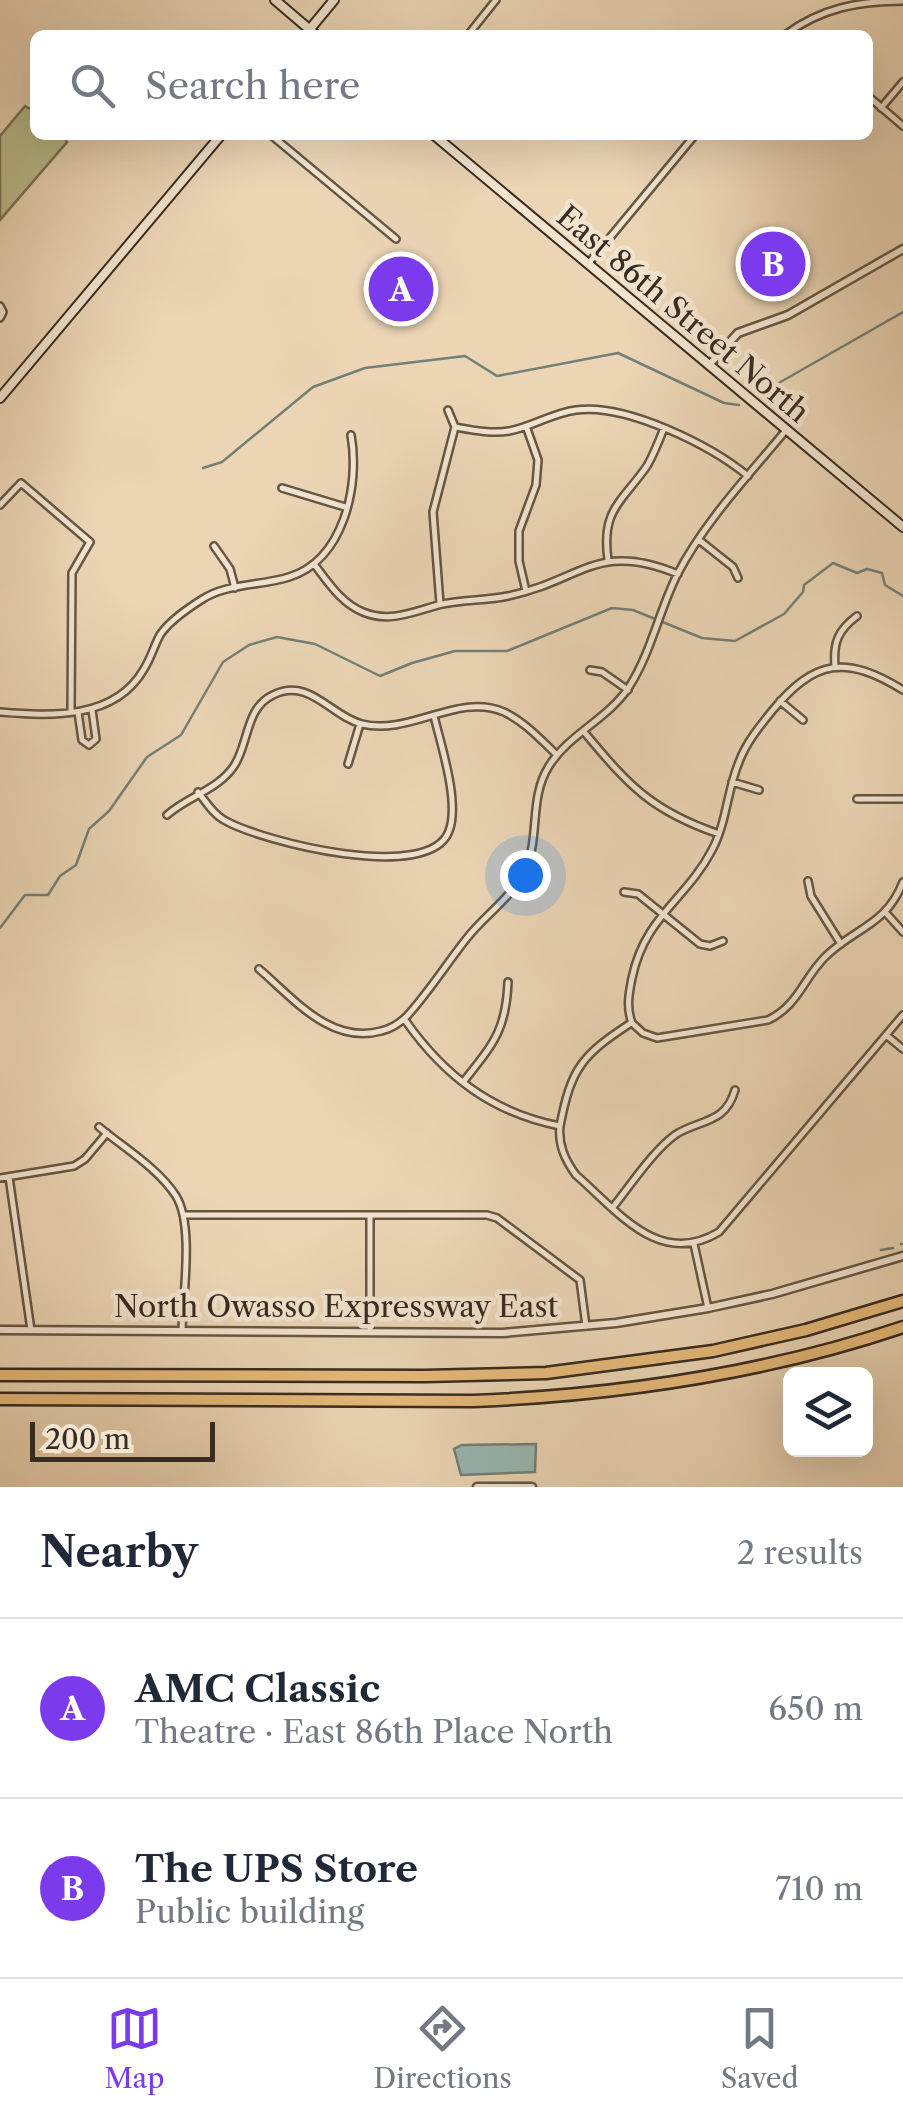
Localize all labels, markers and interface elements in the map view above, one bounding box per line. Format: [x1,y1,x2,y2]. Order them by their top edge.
search box [30,30,873,140]
icon: search [65,58,120,113]
text: Search here [145,62,360,109]
street label: East 86th Street North [549,198,817,431]
pin: B [740,226,806,302]
pin: A [368,252,434,326]
your location [500,850,551,901]
street label: North Owasso Expressway East [114,1288,558,1325]
map controls [783,1367,873,1457]
button: layers [783,1367,873,1457]
scale bar [30,1417,215,1462]
text: 200 m [45,1422,130,1456]
text: Nearby [40,1526,198,1578]
text: 2 results [737,1533,863,1572]
text: AMC Classic [135,1665,380,1712]
text: A [60,1689,85,1728]
text: 650 m [768,1689,863,1728]
text: Theatre · East 86th Place North [135,1712,613,1751]
text: The UPS Store [135,1845,418,1892]
text: B [61,1869,84,1908]
text: 710 m [775,1869,863,1908]
text: Public building [135,1892,364,1931]
tab: Map [104,2001,165,2095]
tab: Directions [373,2001,512,2095]
tab: Saved [721,2001,799,2095]

